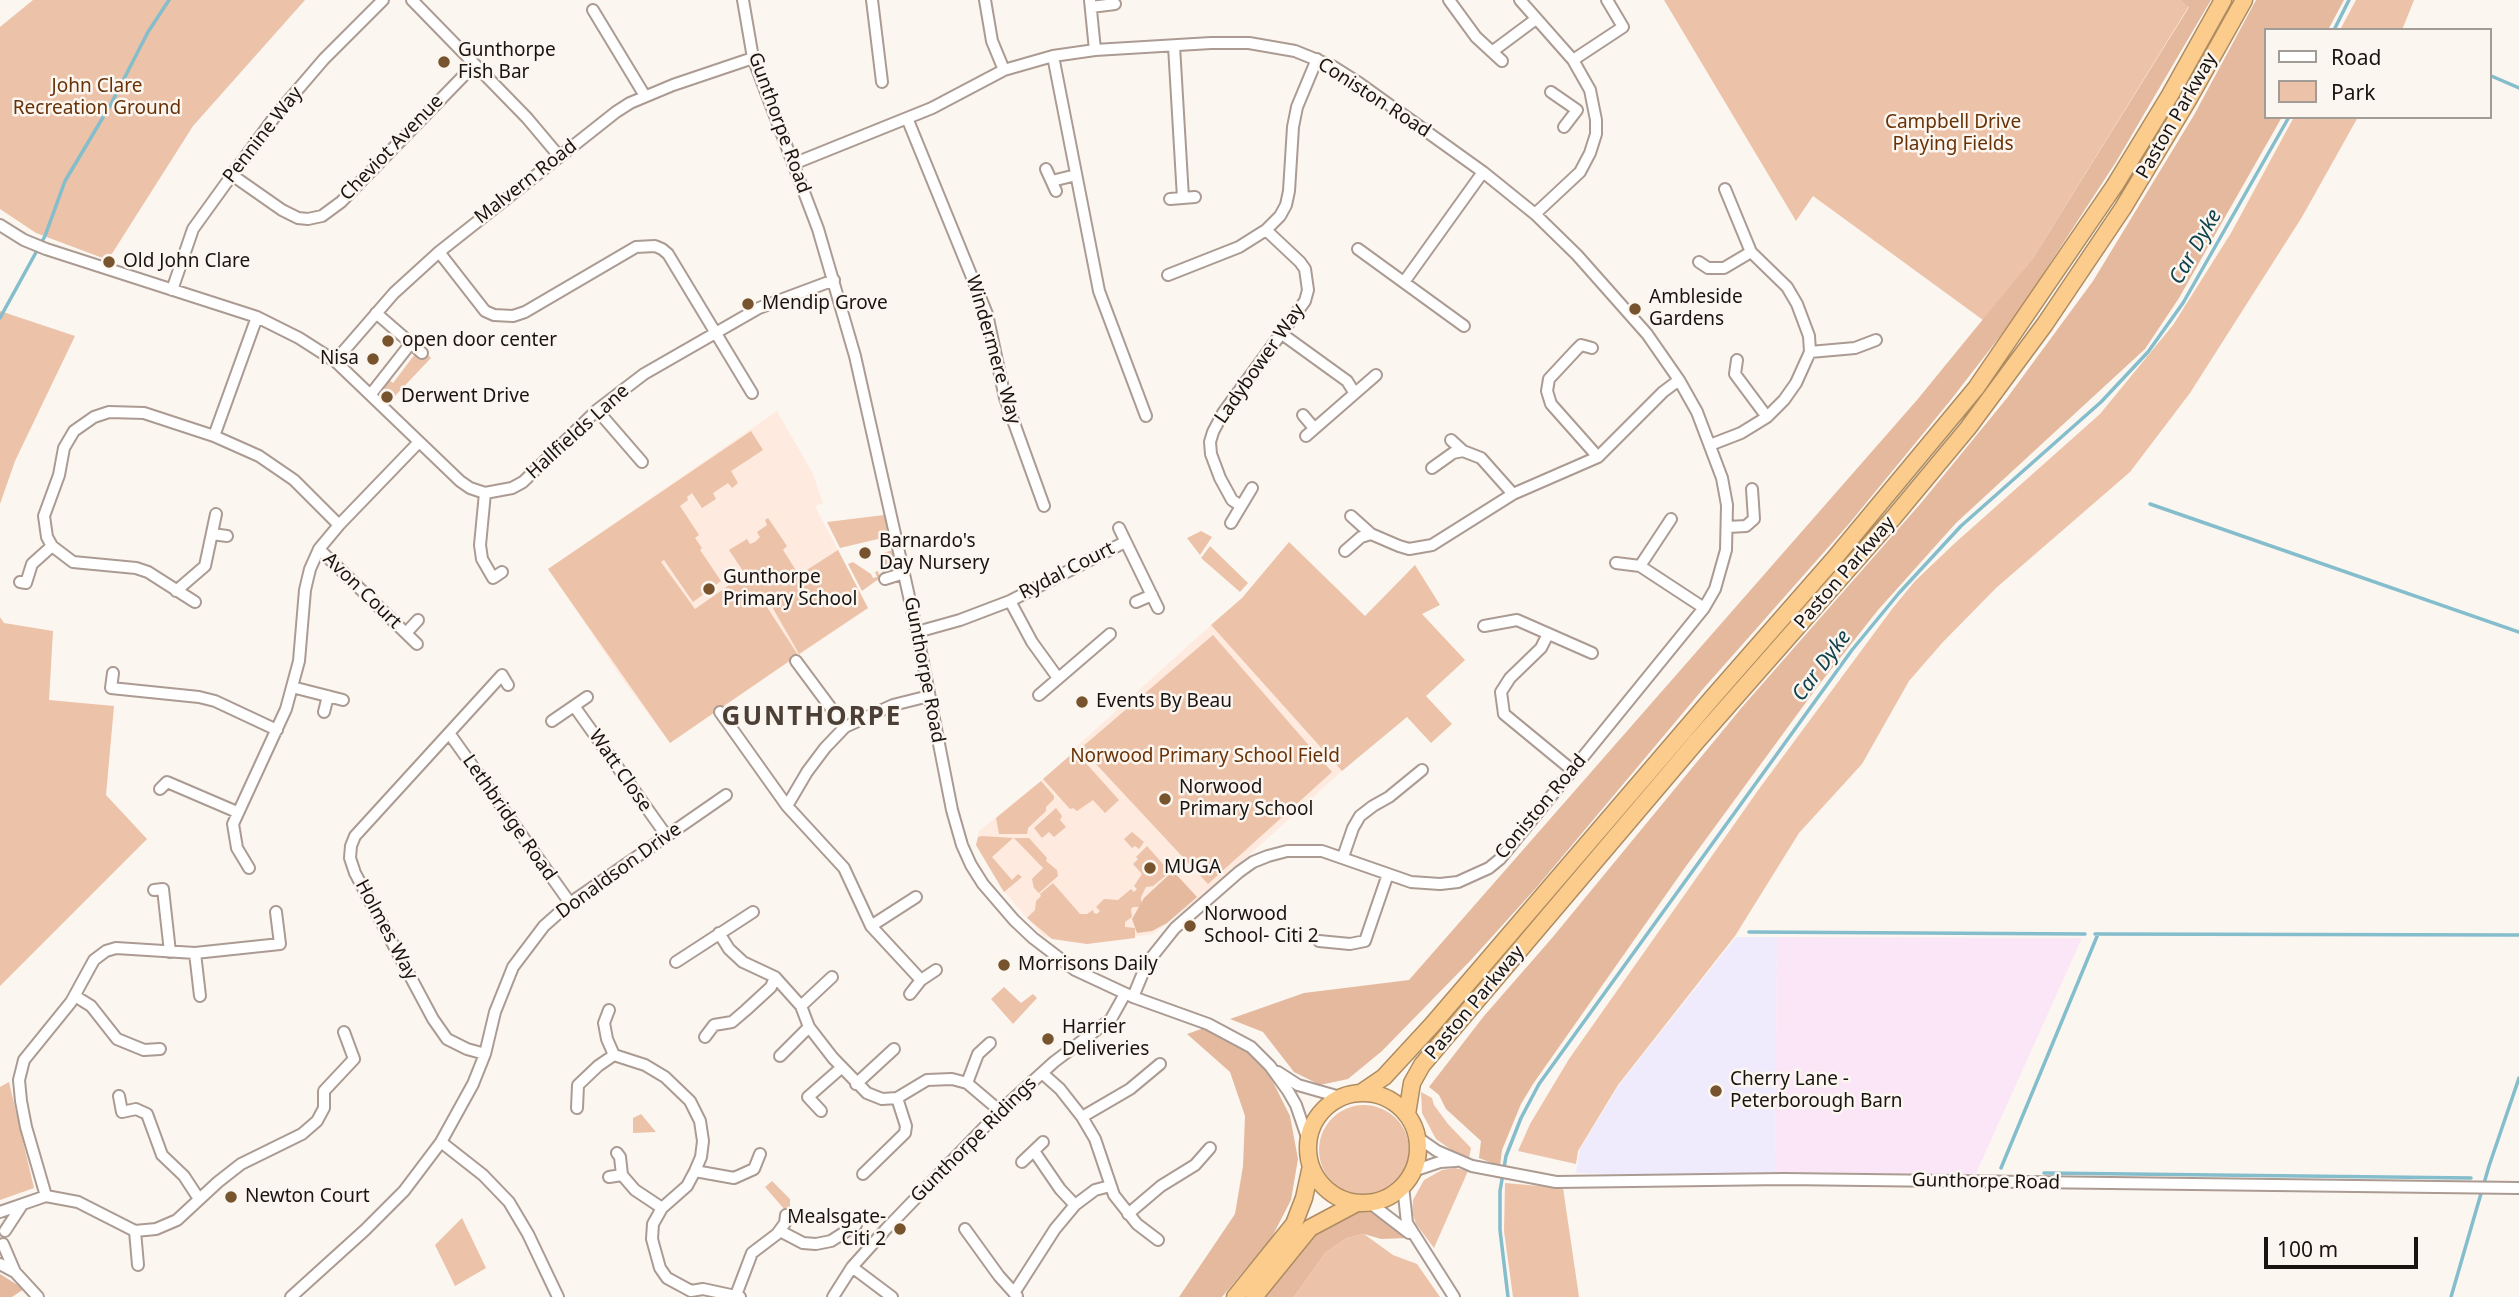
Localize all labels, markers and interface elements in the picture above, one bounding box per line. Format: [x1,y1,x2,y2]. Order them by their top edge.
legend [2264,28,2491,119]
place label: Gunthorpe Fish Bar [458,40,556,84]
text: Road [2331,43,2381,71]
street label: Gunthorpe Road [743,49,815,197]
street label: Paston Parkway [2132,49,2222,183]
street label: Coniston Road [1313,53,1435,143]
marker: Gunthorpe Fish Bar [436,54,452,70]
park label: John Clare Recreation Ground [13,76,181,120]
text: Park [2331,78,2375,106]
street label: Pennine Way [218,82,308,188]
street label: Cheviot Avenue [336,90,448,206]
park label: Campbell Drive Playing Fields [1885,112,2021,156]
street label: Malvern Road [470,135,582,229]
water label: Car Dyke [2165,205,2227,289]
place label: Old John Clare [123,251,250,273]
marker: Old John Clare [101,254,117,270]
street label: Windermere Way [961,273,1025,427]
place label: Ambleside Gardens [1649,287,1743,331]
place label: Mendip Grove [762,293,888,315]
marker: Mendip Grove [740,296,756,312]
street label: Ladybower Way [1210,300,1310,428]
marker: Ambleside Gardens [1627,301,1643,317]
place label: open door center [402,330,557,352]
marker: open door center [380,333,396,349]
place label: Nisa [320,348,359,370]
marker: Nisa [365,351,381,367]
street label: Hallfields Lane [522,380,634,484]
place label: Derwent Drive [401,386,530,408]
marker: Derwent Drive [379,389,395,405]
street label: Paston Parkway [1790,512,1900,634]
place label: Barnardo's Day Nursery [879,531,990,575]
street label: Rydal Court [1016,537,1118,605]
marker: Barnardo's Day Nursery [857,545,873,561]
street label: Avon Court [318,548,406,634]
place label: Gunthorpe Primary School [723,567,857,611]
marker: Gunthorpe Primary School [701,581,717,597]
street label: Gunthorpe Road [899,595,949,745]
water label: Car Dyke [1787,626,1857,706]
place label: Events By Beau [1096,691,1232,713]
marker: Events By Beau [1074,694,1090,710]
district label: GUNTHORPE [723,702,901,734]
street label: Watt Close [583,726,657,816]
park label: Norwood Primary School Field [1070,746,1340,768]
street label: Coniston Road [1491,750,1591,864]
street label: Lethbridge Road [457,751,561,885]
place label: Norwood Primary School [1179,777,1313,821]
marker: Norwood Primary School [1157,791,1173,807]
street label: Donaldson Drive [552,818,686,924]
place label: MUGA [1164,857,1221,879]
marker: MUGA [1142,860,1158,876]
street label: Holmes Way [350,876,422,984]
place label: Norwood School- Citi 2 [1204,904,1319,948]
marker: Norwood School- Citi 2 [1182,918,1198,934]
street label: Paston Parkway [1421,941,1529,1065]
place label: Morrisons Daily [1018,954,1158,976]
marker: Morrisons Daily [996,957,1012,973]
place label: Harrier Deliveries [1062,1017,1149,1061]
marker: Harrier Deliveries [1040,1031,1056,1047]
place label: Cherry Lane - Peterborough Barn [1730,1069,1902,1113]
street label: Gunthorpe Ridings [906,1072,1042,1208]
marker: Cherry Lane - Peterborough Barn [1708,1083,1724,1099]
street label: Gunthorpe Road [1912,1169,2060,1195]
place label: Newton Court [245,1186,370,1208]
marker: Newton Court [223,1189,239,1205]
place label: Mealsgate- Citi 2 [787,1207,886,1251]
marker: Mealsgate- Citi 2 [892,1221,908,1237]
scale bar [2267,1224,2421,1268]
text: 100 m [2277,1235,2338,1263]

